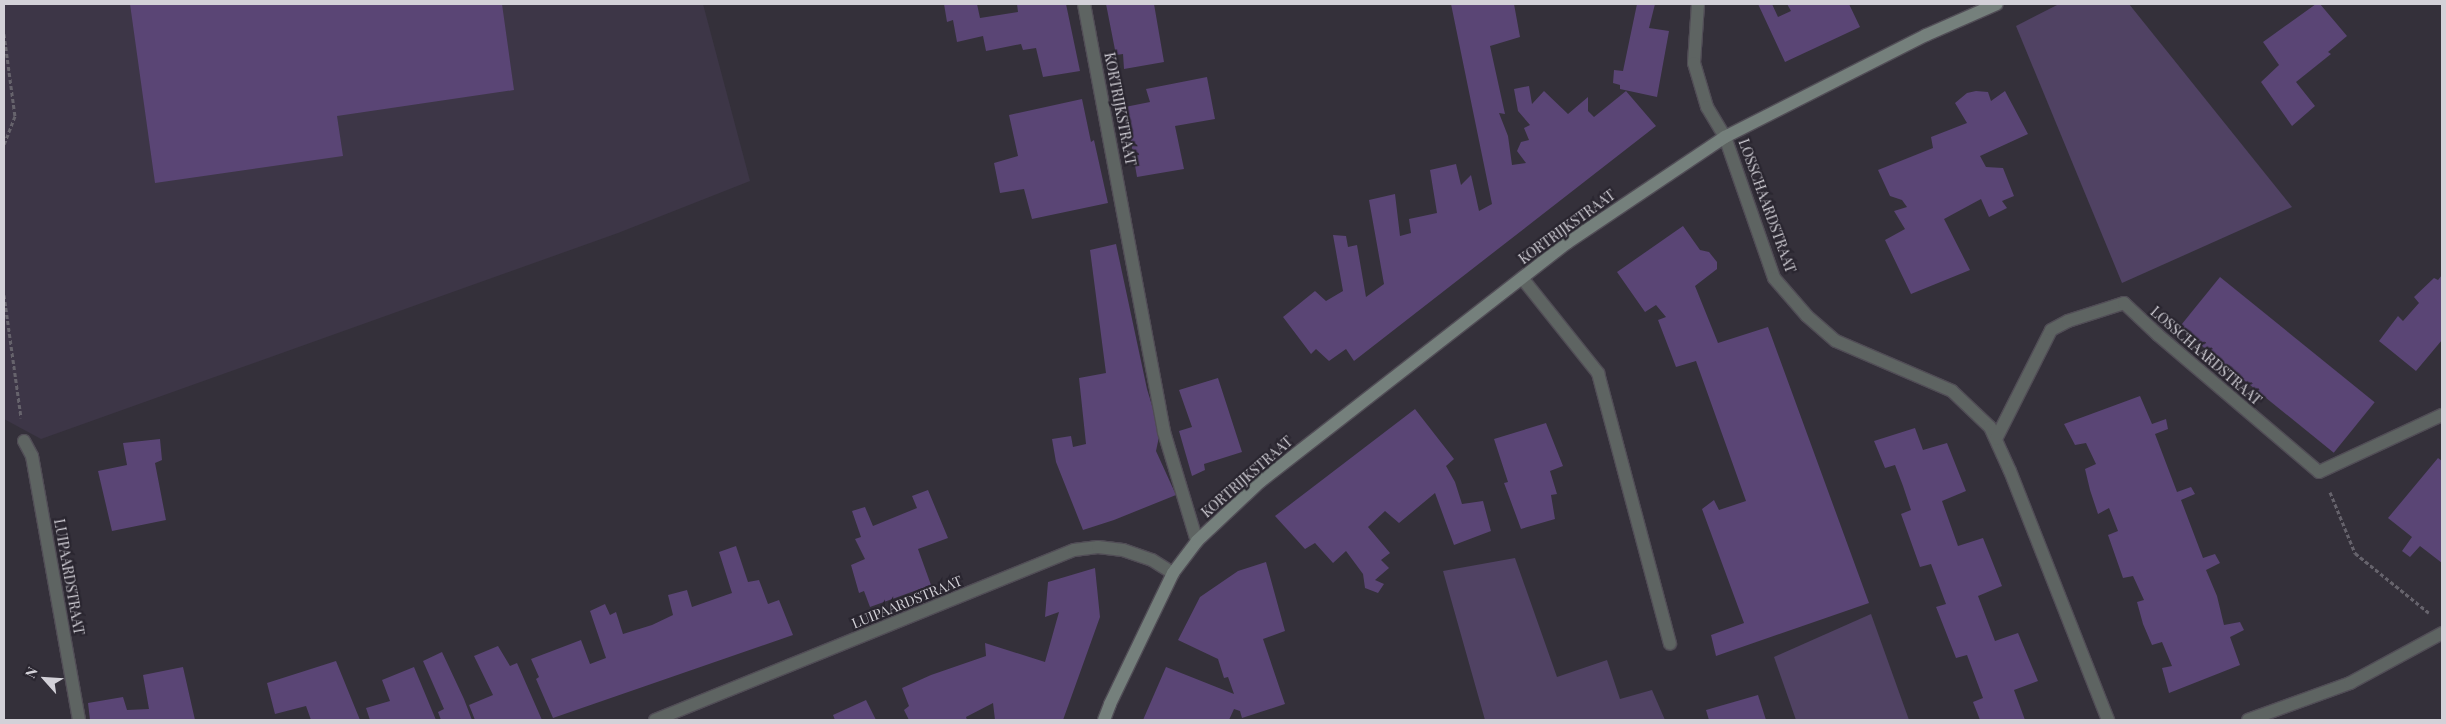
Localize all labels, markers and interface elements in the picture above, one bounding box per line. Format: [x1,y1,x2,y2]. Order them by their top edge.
street label: KORTRIJKSTRAAT [1101,51,1139,167]
street label: LOSSCHAARDSTRAAT [1735,137,1799,275]
street label: KORTRIJKSTRAAT [1516,186,1618,268]
street label: LOSSCHAARDSTRAAT [2147,303,2265,409]
street label: KORTRIJKSTRAAT [1198,433,1296,521]
street label: LUIPAARDSTRAAT [51,518,87,636]
street label: LUIPAARDSTRAAT [849,572,965,632]
north arrow [20,654,70,704]
text: N [20,664,42,681]

